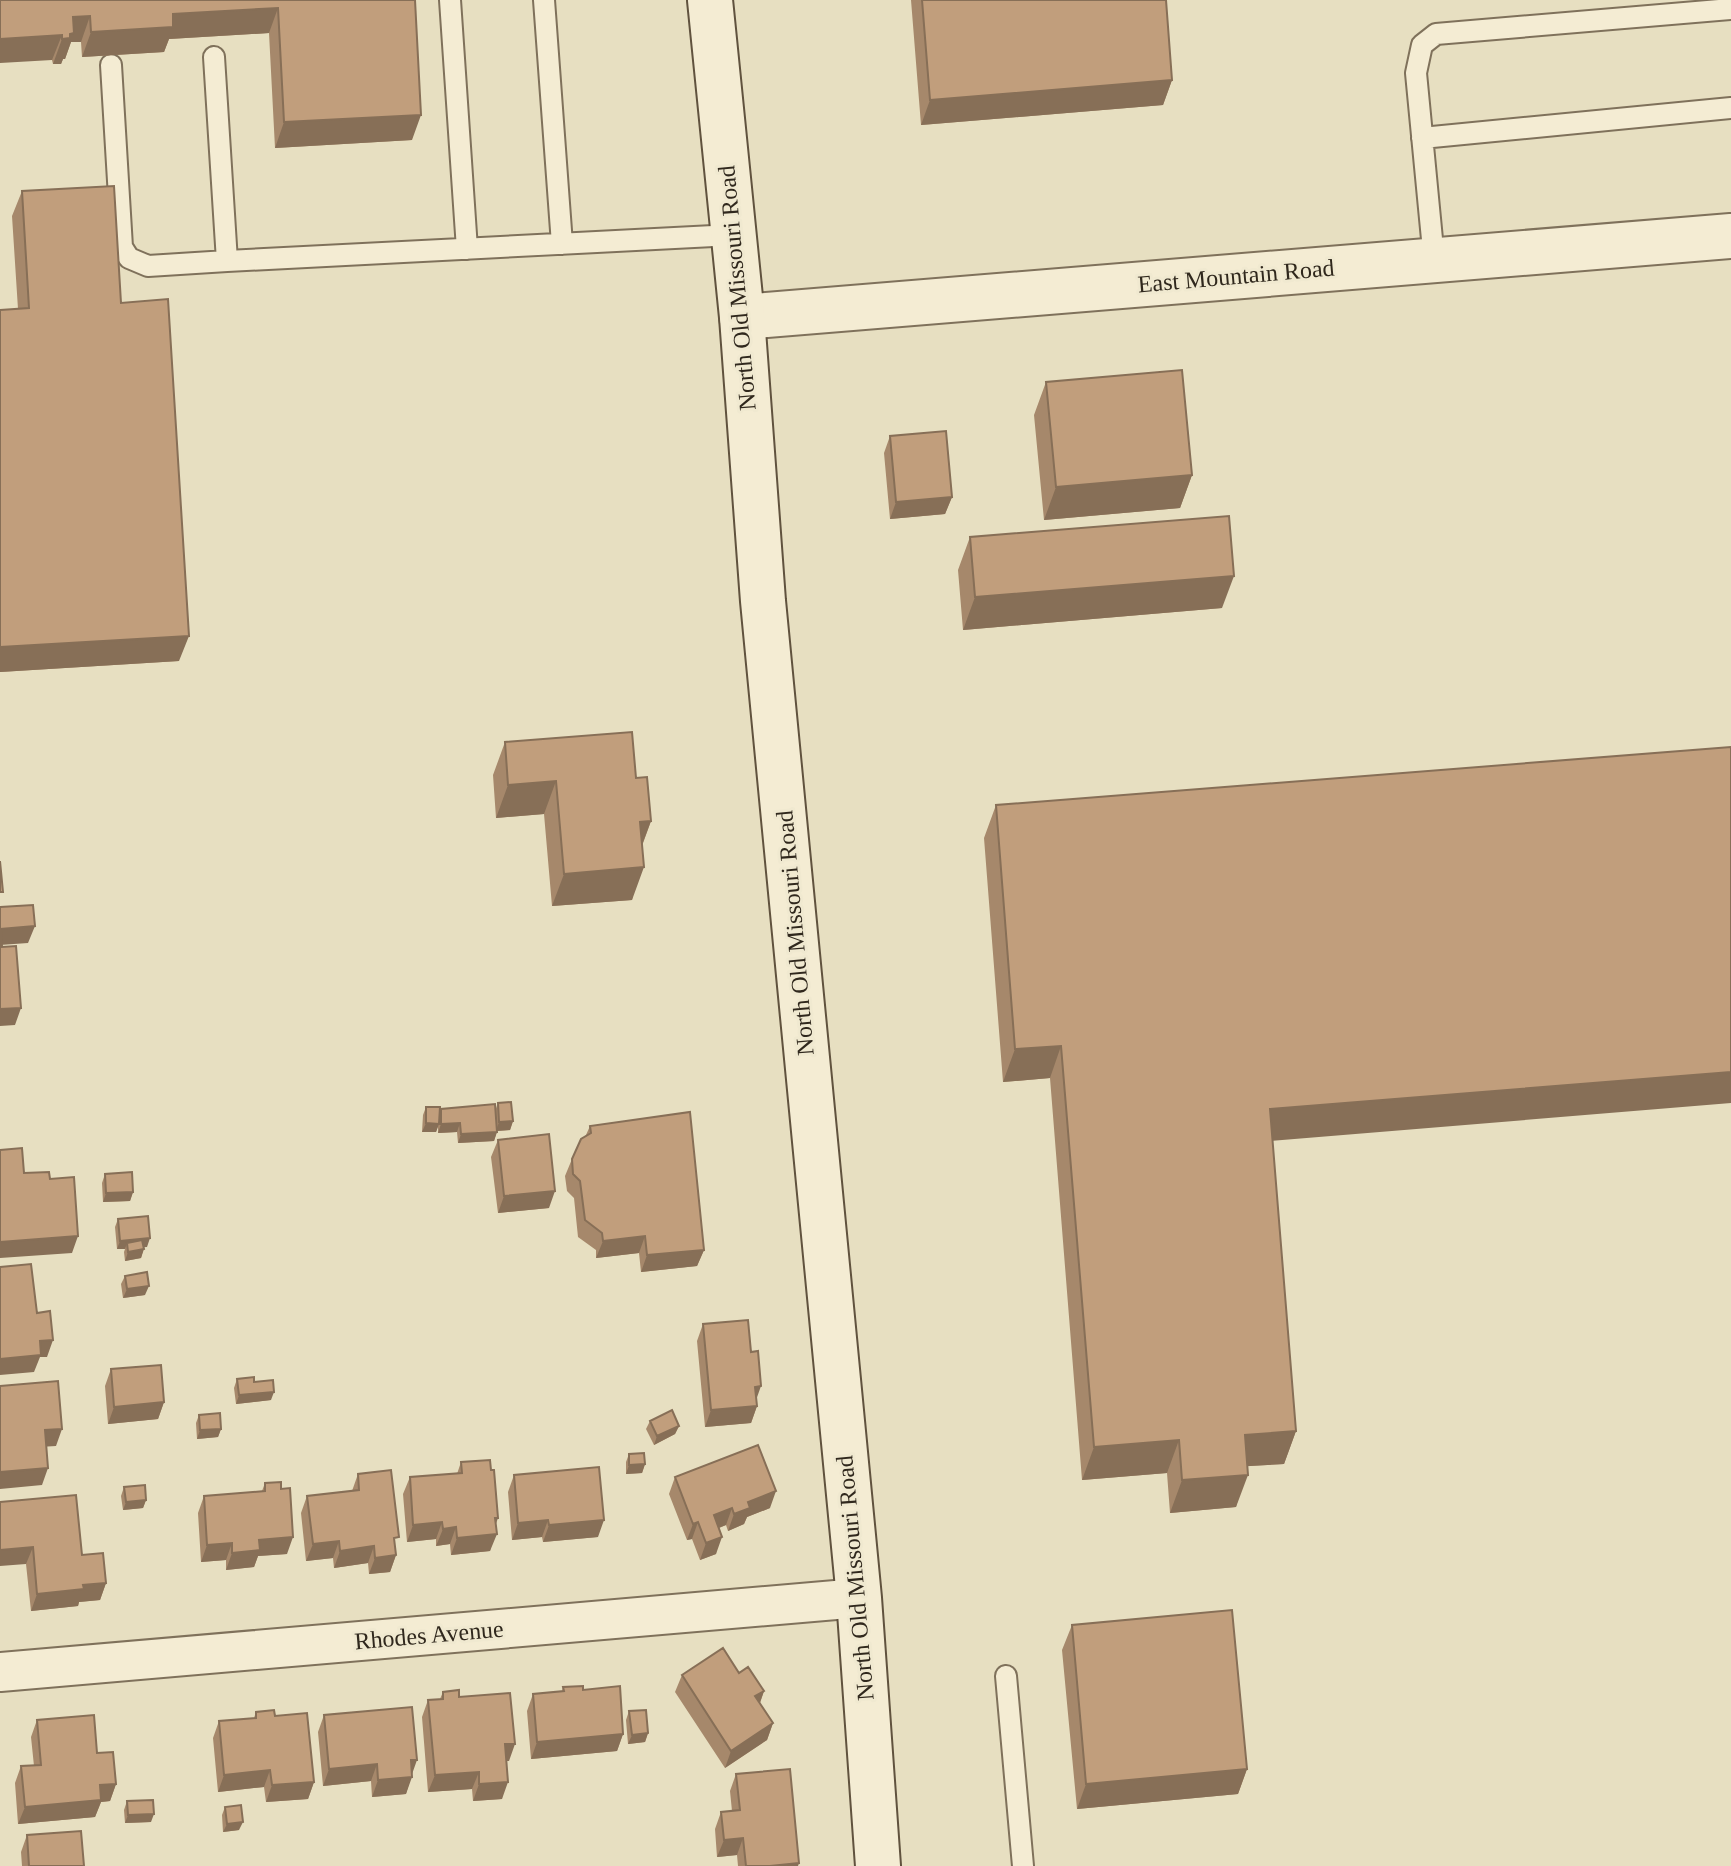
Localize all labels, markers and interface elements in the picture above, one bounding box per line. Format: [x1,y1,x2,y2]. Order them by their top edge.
street label: North Old Missouri Road [713,164,761,412]
street label: East Mountain Road [1137,254,1335,298]
street label: North Old Missouri Road [771,809,819,1057]
street label: North Old Missouri Road [831,1454,879,1702]
street label: Rhodes Avenue [353,1616,505,1654]

